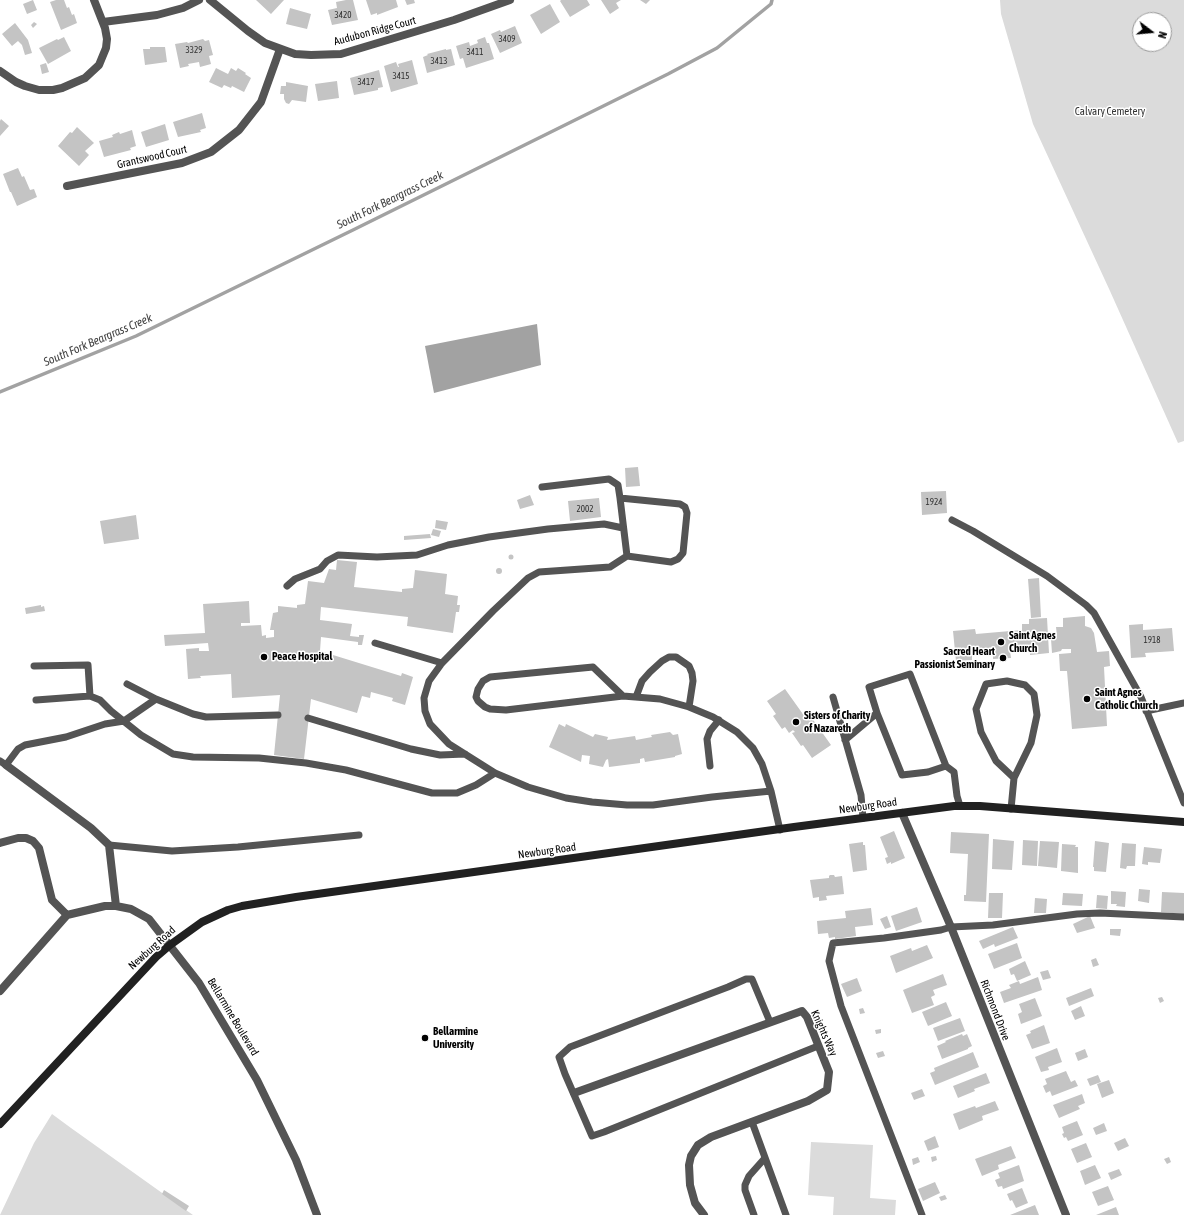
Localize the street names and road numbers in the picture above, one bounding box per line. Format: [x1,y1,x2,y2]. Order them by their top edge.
street label: Audubon Ridge Court [333,14,417,48]
street label: Grantswood Court [116,143,188,171]
street label: Newburg Road [838,795,898,817]
street label: Newburg Road [517,840,577,862]
street label: Newburg Road [126,923,178,973]
street label: Bellarmine Boulevard [205,976,261,1058]
street label: Richmond Drive [977,978,1013,1042]
street label: Knights Way [808,1008,840,1058]

